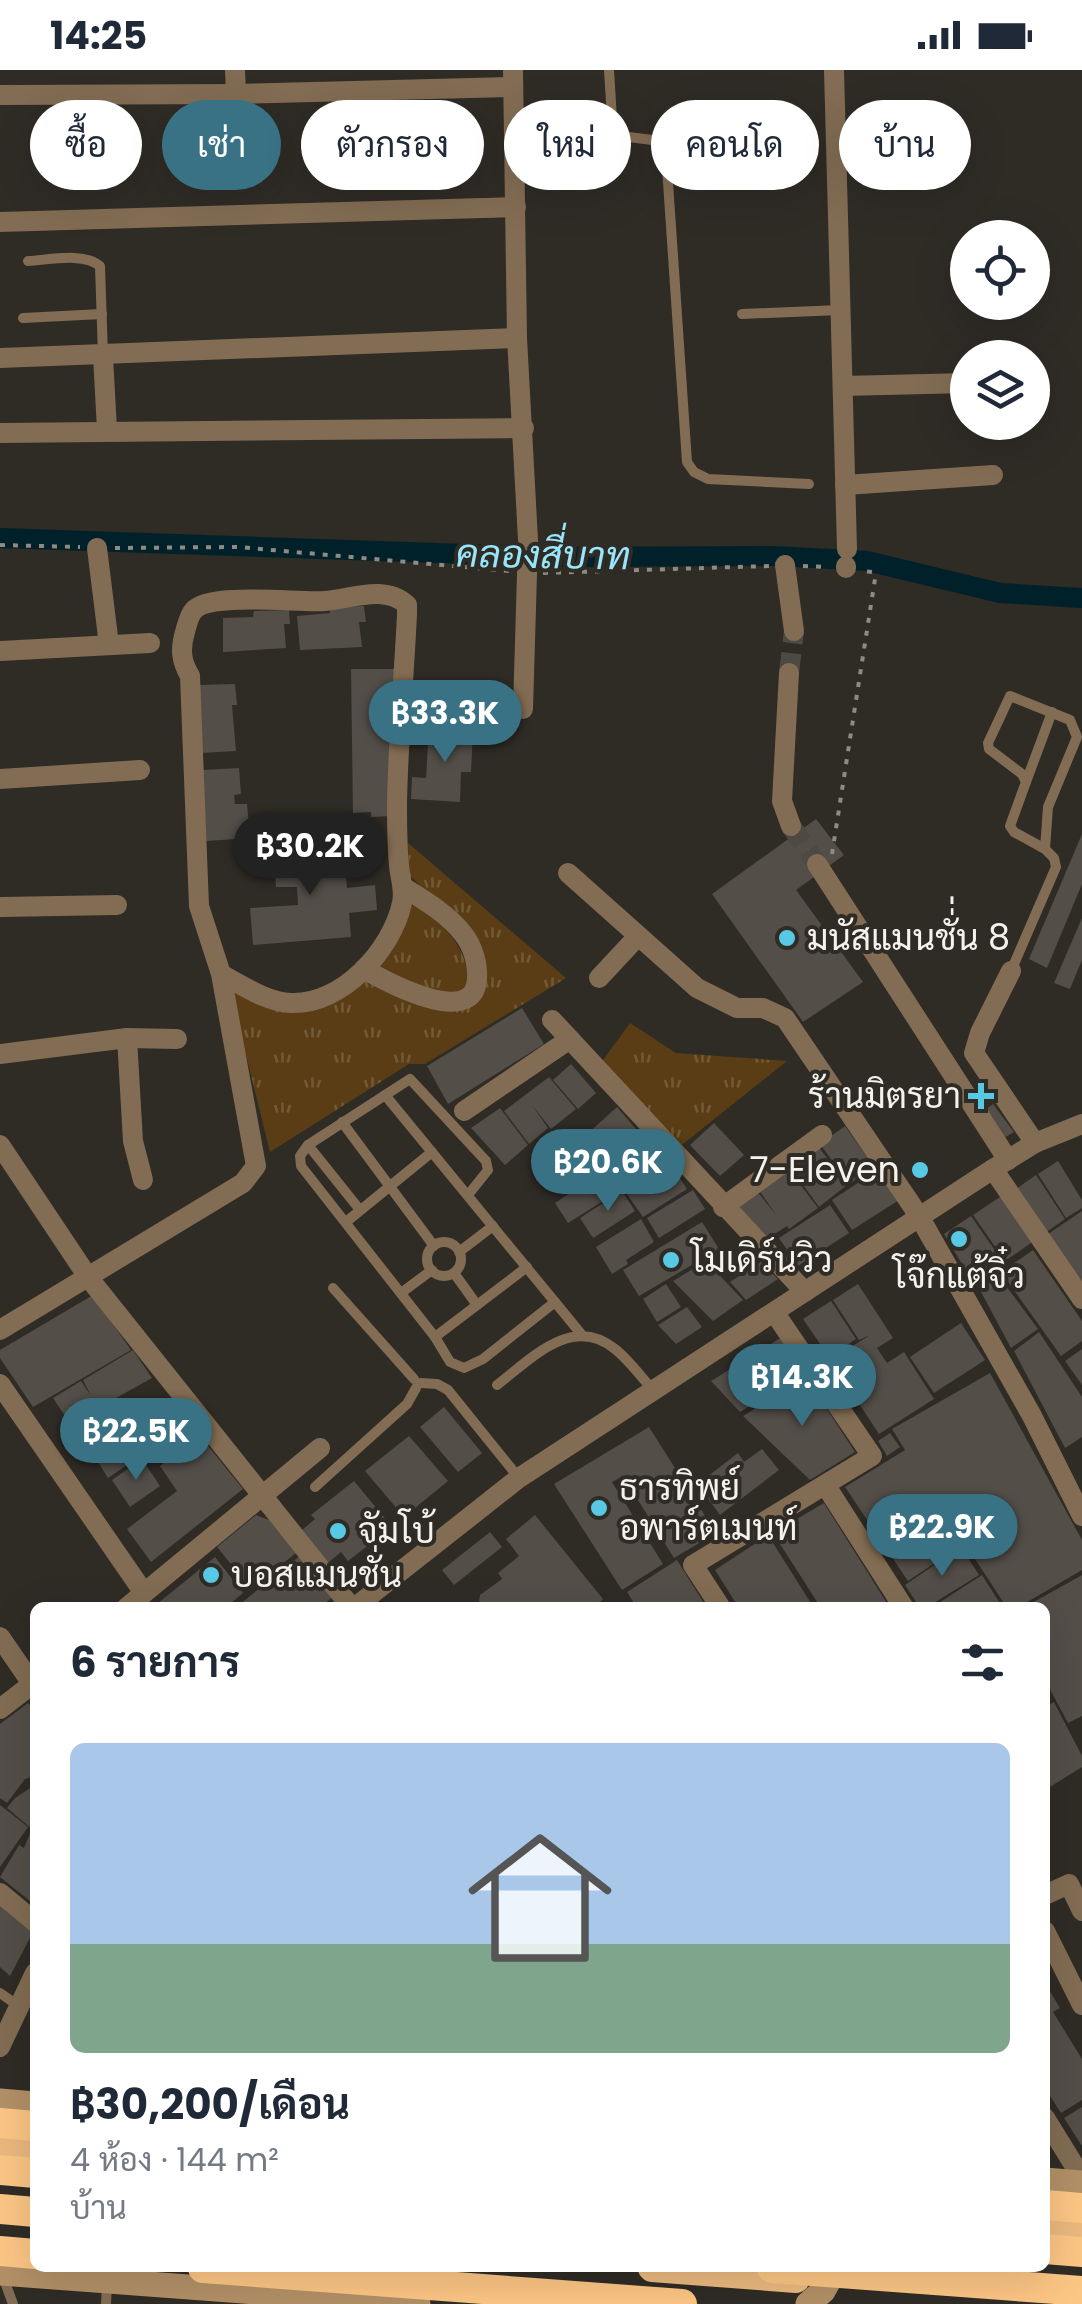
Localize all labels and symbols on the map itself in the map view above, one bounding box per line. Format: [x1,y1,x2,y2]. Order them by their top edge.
water label: คลองสี่บาท [455,518,631,583]
pin: ฿33.3K [364,680,526,765]
pin: ฿30.2K [229,813,391,898]
place label: มนัสแมนชั่่น 8 [807,896,1010,962]
marker: มนัสแมนชั่่น 8 [776,927,798,949]
place label: ร้านมิตรยา [808,1071,961,1120]
marker: ร้านมิตรยา [970,1085,992,1107]
pin: ฿20.6K [527,1129,689,1214]
place label: 7-Eleven [750,1145,900,1194]
marker: 7-Eleven [909,1159,931,1181]
marker: โจ๊กแต้จิ๋ว [948,1228,970,1250]
place label: โมเดิร์นวิว [689,1235,832,1284]
place label: โจ๊กแต้จิ๋ว [891,1246,1025,1300]
marker: โมเดิร์นวิว [660,1249,682,1271]
pin: ฿14.3K [721,1344,883,1429]
pin: ฿22.5K [55,1398,217,1483]
place label: ธารทิพย์ อพาร์ตเมนท์ [619,1463,798,1552]
pin: ฿22.9K [861,1494,1023,1579]
marker: ธารทิพย์ อพาร์ตเมนท์ [588,1497,610,1519]
place label: จัมโบ้ [358,1506,437,1555]
marker: จัมโบ้ [327,1520,349,1542]
place label: บอสแมนชั่น [231,1545,402,1599]
marker: บอสแมนชั่น [200,1564,222,1586]

